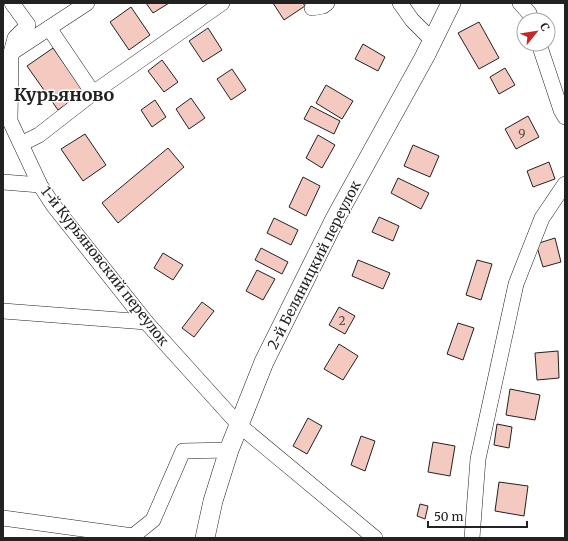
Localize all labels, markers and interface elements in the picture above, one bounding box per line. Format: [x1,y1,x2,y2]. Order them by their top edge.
north arrow [516,12,556,52]
text: С [537,20,553,34]
district label: Курьяново [14,83,115,106]
house number: 9 [518,126,526,141]
street label: 2-й Беляницкий переулок [264,178,364,352]
street label: 1-й Курьяновский переулок [37,183,173,349]
house number: 2 [338,313,346,327]
scale bar [428,503,527,529]
text: 50 m [434,509,463,524]

